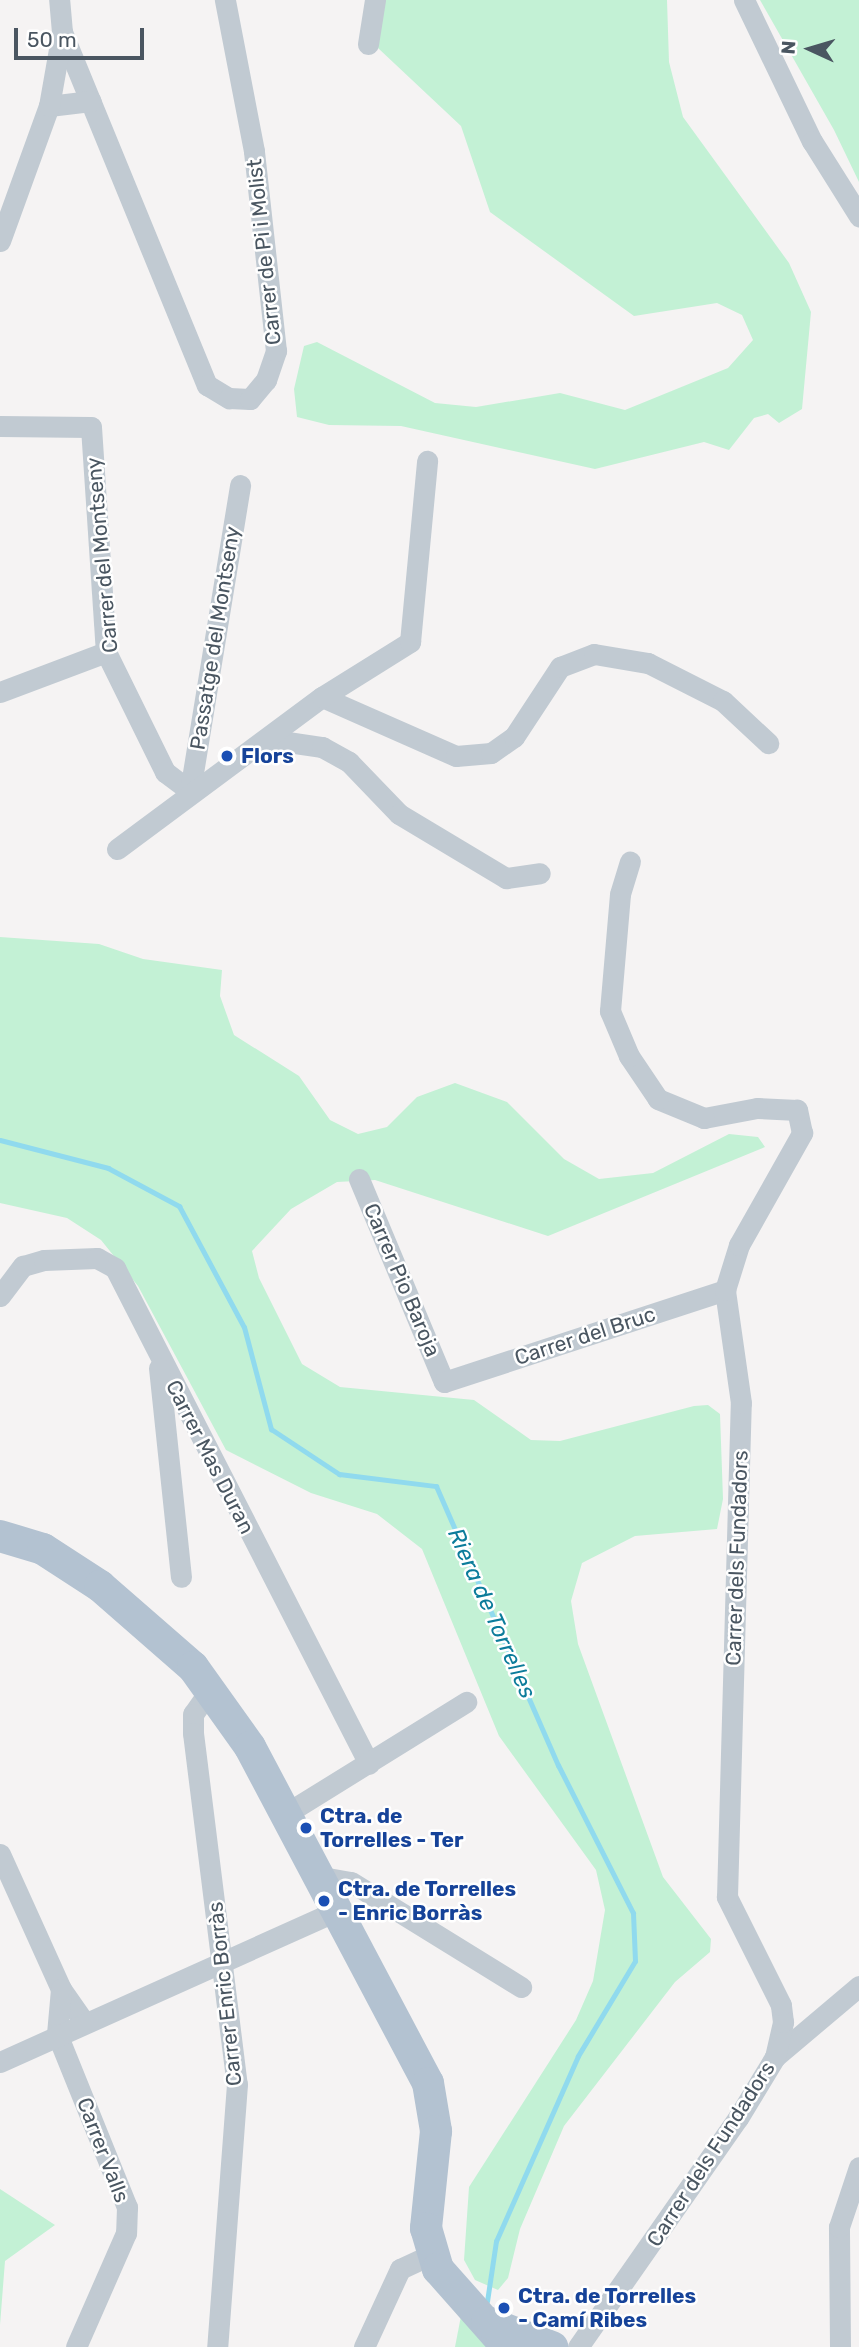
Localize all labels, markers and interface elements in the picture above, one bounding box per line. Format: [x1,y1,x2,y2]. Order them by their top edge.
scale bar [18,14,147,58]
north arrow [775,14,845,84]
text: 50 m [27,27,77,52]
text: N [777,40,801,55]
street label: Carrer de Pi i Molist [242,158,286,346]
street label: Carrer del Montseny [81,456,123,654]
street label: Passatge del Montseny [185,524,245,752]
place label: Flors [241,743,294,769]
marker: Flors [219,748,235,764]
street label: Carrer Pio Baroja [358,1199,446,1361]
street label: Carrer del Bruc [511,1301,659,1371]
street label: Carrer Mas Duran [160,1376,260,1538]
street label: Carrer dels Fundadors [721,1450,753,1666]
water label: Riera de Torrelles [442,1523,542,1703]
place label: Ctra. de Torrelles - Ter [320,1803,464,1853]
marker: Ctra. de Torrelles - Ter [298,1820,314,1836]
place label: Ctra. de Torrelles - Enric Borràs [338,1876,517,1926]
marker: Ctra. de Torrelles - Enric Borràs [316,1893,332,1909]
street label: Carrer Enric Borràs [203,1900,247,2088]
street label: Carrer dels Fundadors [642,2056,780,2252]
street label: Carrer Valls [71,2094,135,2206]
place label: Ctra. de Torrelles - Camí Ribes [518,2283,697,2333]
marker: Ctra. de Torrelles - Camí Ribes [496,2300,512,2316]

